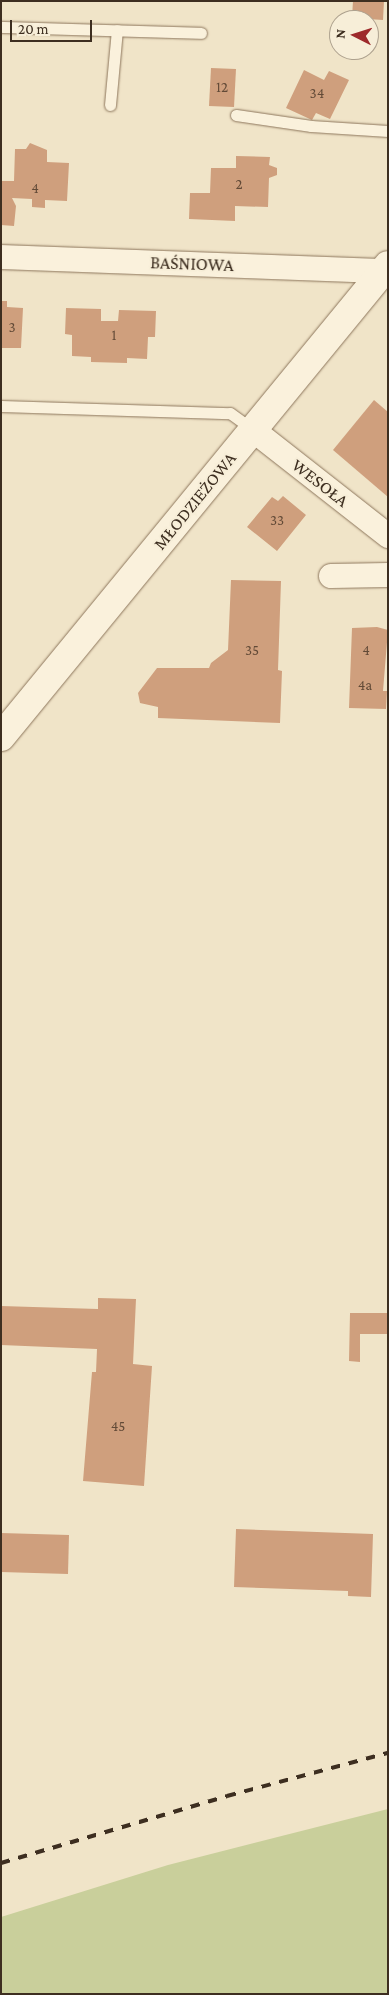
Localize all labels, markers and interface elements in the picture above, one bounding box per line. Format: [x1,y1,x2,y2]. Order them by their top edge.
scale bar [12,10,95,42]
north arrow [329,10,379,60]
text: 20 m [18,21,49,37]
text: N [332,28,348,39]
house number: 12 [216,79,228,97]
house number: 34 [310,85,324,103]
house number: 2 [235,176,243,194]
house number: 4 [31,180,39,198]
street label: BAŚNIOWA [150,252,234,276]
house number: 3 [8,319,16,337]
house number: 1 [112,327,116,345]
street label: MŁODZIEŻOWA [149,448,241,554]
street label: WESOŁA [287,454,353,512]
house number: 33 [270,512,284,530]
house number: 35 [245,642,259,660]
house number: 4 [362,642,370,660]
house number: 4a [358,677,372,695]
house number: 45 [111,1418,125,1436]

